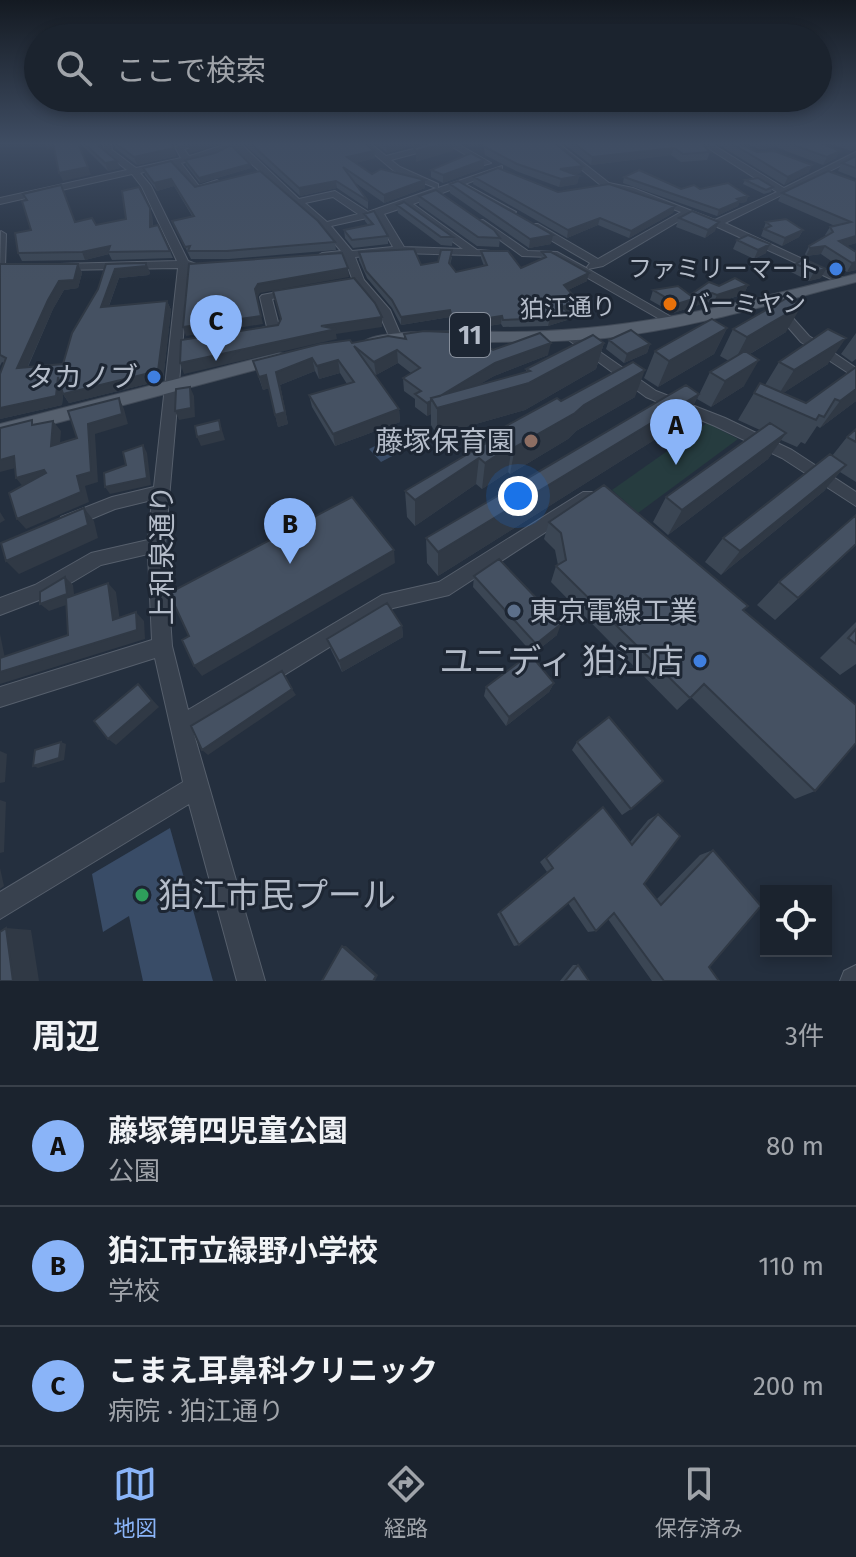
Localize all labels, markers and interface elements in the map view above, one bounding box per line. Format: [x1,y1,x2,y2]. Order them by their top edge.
search box [24,24,832,112]
icon: search [52,46,96,90]
text: ここで検索 [116,53,266,89]
place label: ファミリーマート [628,255,820,283]
marker: ファミリーマート [827,260,845,278]
place label: バーミヤン [686,290,806,318]
street label: 狛江通り [520,292,616,324]
pin: C [190,295,242,361]
marker: バーミヤン [661,295,679,313]
road number: 11 [450,313,490,357]
place label: タカノブ [26,361,138,394]
marker: タカノブ [145,368,163,386]
pin: A [650,399,702,465]
place label: 藤塚保育園 [375,425,515,458]
marker: 藤塚保育園 [522,432,540,450]
your location [498,476,538,516]
street label: 上和泉通り [146,485,179,625]
pin: B [264,498,316,564]
place label: 東京電線工業 [530,595,698,628]
marker: 東京電線工業 [505,602,523,620]
place label: ユニディ 狛江店 [439,641,684,682]
marker: ユニディ 狛江店 [691,652,709,670]
place label: 狛江市民プール [158,875,396,916]
map controls [760,885,832,957]
button: locate [760,885,832,957]
marker: 狛江市民プール [133,886,151,904]
text: 周辺 [32,1016,100,1057]
text: 3件 [785,1021,824,1052]
text: 藤塚第四児童公園 [108,1113,348,1149]
text: A [50,1131,66,1162]
text: 80 m [766,1131,824,1162]
text: 公園 [108,1156,160,1187]
text: 狛江市立緑野小学校 [108,1233,378,1269]
text: B [50,1251,66,1282]
text: 110 m [758,1251,824,1282]
text: 学校 [108,1276,160,1307]
text: こまえ耳鼻科クリニック [108,1353,438,1389]
text: C [51,1371,65,1402]
text: 200 m [753,1371,824,1402]
text: 病院 · 狛江通り [108,1396,284,1427]
tab: 地図 [113,1462,157,1542]
tab: 経路 [384,1462,428,1542]
tab: 保存済み [655,1462,743,1542]

